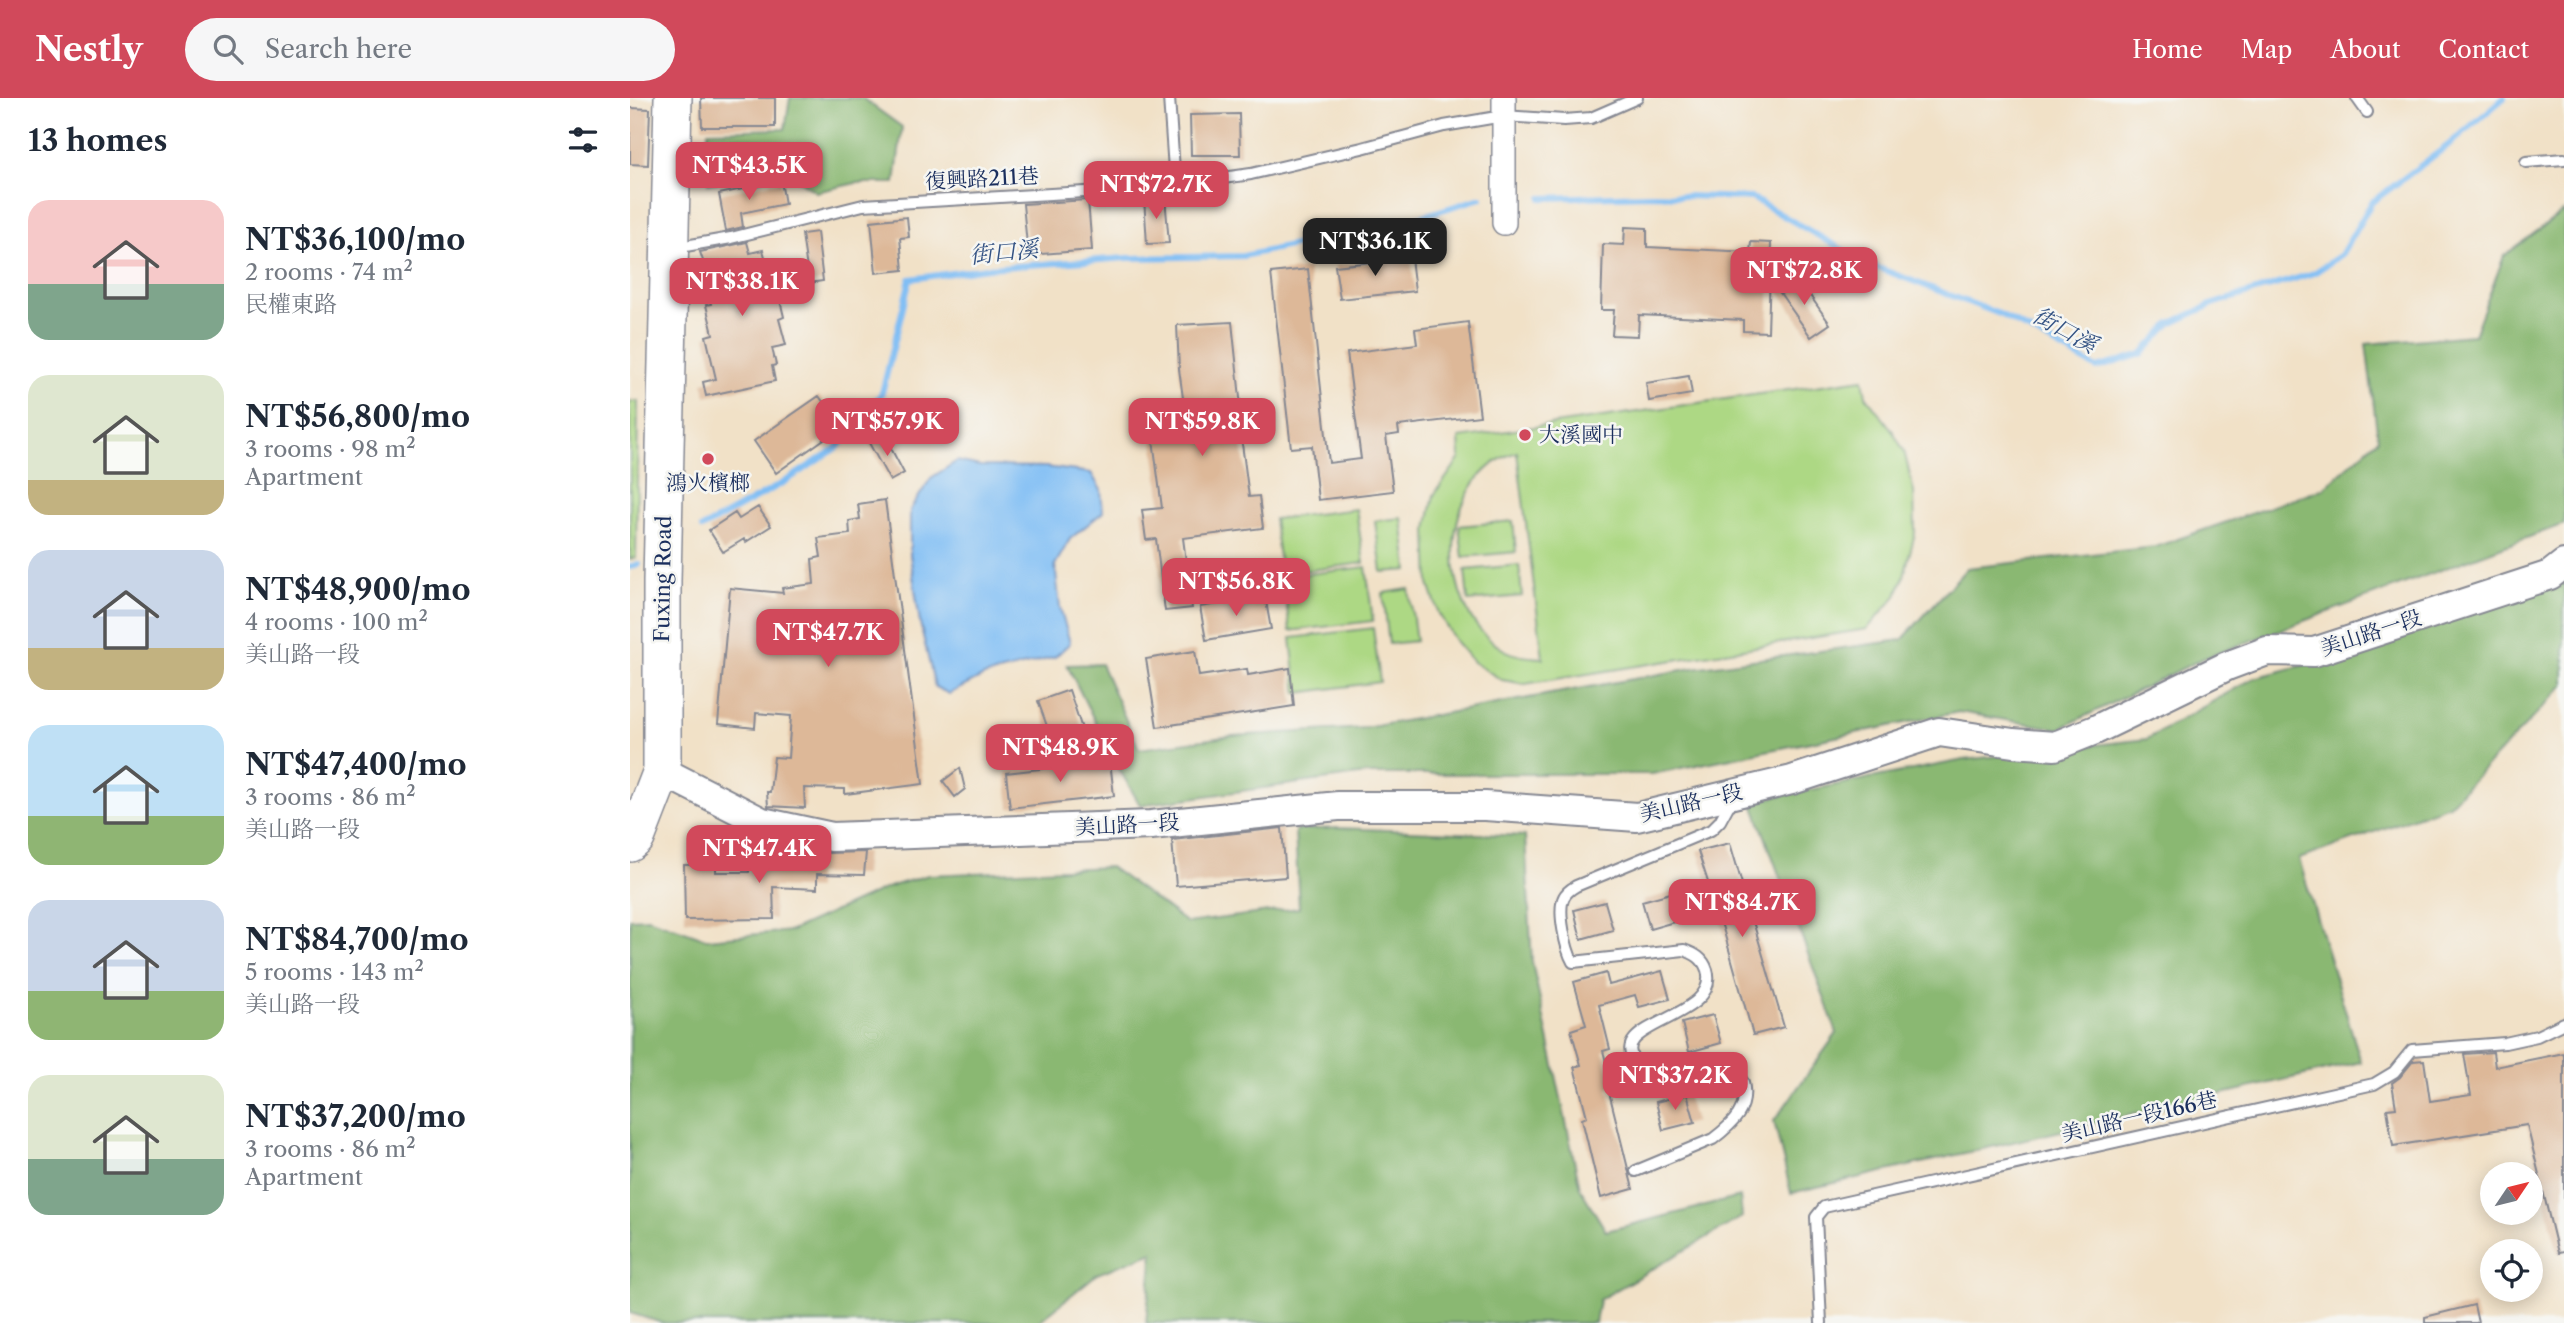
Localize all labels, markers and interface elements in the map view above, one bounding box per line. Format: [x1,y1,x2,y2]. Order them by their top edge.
search box [185,18,675,81]
text: Nestly [35,29,143,70]
icon: search [209,30,247,68]
text: Search here [265,33,412,65]
text: Home [2132,35,2203,64]
text: Map [2241,35,2292,64]
text: About [2330,35,2401,64]
text: Contact [2439,35,2529,64]
icon: filters [564,121,602,159]
text: 13 homes [28,122,167,159]
pin: NT$43.5K [677,142,821,202]
text: NT$43.5K [692,151,806,179]
pin: NT$72.7K [1084,162,1228,221]
street label: 復興路211巷 [925,163,1039,194]
text: NT$72.7K [1100,170,1212,198]
pin: NT$36.1K [1303,218,1447,278]
text: NT$36,100/mo [245,221,465,258]
text: NT$36.1K [1319,227,1431,255]
icon: home [84,228,168,312]
water label: 街口溪 [968,234,1043,270]
pin: NT$72.8K [1732,248,1876,307]
text: NT$72.8K [1746,256,1862,284]
text: 2 rooms · 74 m² [245,258,413,286]
pin: NT$38.1K [670,258,814,318]
text: NT$38.1K [686,267,798,295]
text: 民權東路 [245,290,337,318]
water label: 街口溪 [2028,301,2105,360]
text: NT$56,800/mo [245,398,470,435]
pin: NT$57.9K [815,398,959,458]
pin: NT$59.8K [1130,398,1274,458]
icon: home [84,403,168,487]
text: NT$57.9K [831,407,943,435]
text: NT$59.8K [1145,407,1259,435]
place label: 大溪國中 [1539,422,1623,447]
marker: 大溪國中 [1517,427,1533,443]
text: 3 rooms · 98 m² [245,435,416,463]
marker: 鴻火檳榔 [700,451,716,467]
text: Apartment [245,463,363,491]
place label: 鴻火檳榔 [666,470,750,495]
street label: Fuxing Road [649,515,676,643]
pin: NT$56.8K [1164,559,1308,618]
text: NT$56.8K [1178,567,1294,595]
text: NT$48,900/mo [245,571,471,608]
icon: home [84,578,168,662]
street label: 美山路一段 [2317,604,2425,661]
text: 4 rooms · 100 m² [245,608,428,636]
pin: NT$47.7K [756,610,900,669]
text: NT$47.7K [772,618,884,646]
text: 美山路一段 [245,640,360,668]
pin: NT$48.9K [988,724,1132,784]
text: NT$48.9K [1002,733,1118,761]
text: NT$47,400/mo [245,746,467,783]
icon: home [84,753,168,837]
street label: 美山路一段 [1637,779,1745,827]
text: 3 rooms · 86 m² [245,783,416,811]
street label: 美山路一段 [1074,809,1180,840]
text: 美山路一段 [245,815,360,843]
pin: NT$47.4K [687,826,831,885]
text: NT$47.4K [702,834,816,862]
pin: NT$84.7K [1670,880,1814,939]
text: NT$84.7K [1685,888,1799,916]
text: NT$84,700/mo [245,921,469,958]
icon: home [84,928,168,1012]
text: 5 rooms · 143 m² [245,958,424,986]
text: 美山路一段 [245,990,360,1018]
pin: NT$37.2K [1603,1052,1747,1112]
text: NT$37.2K [1619,1061,1731,1089]
street label: 美山路一段166巷 [2058,1086,2219,1147]
text: NT$37,200/mo [245,1098,466,1135]
icon: home [84,1103,168,1187]
text: 3 rooms · 86 m² [245,1135,416,1163]
north arrow [2480,1162,2543,1225]
map controls [2480,1162,2543,1302]
text: Apartment [245,1163,363,1191]
button: locate [2480,1239,2543,1302]

